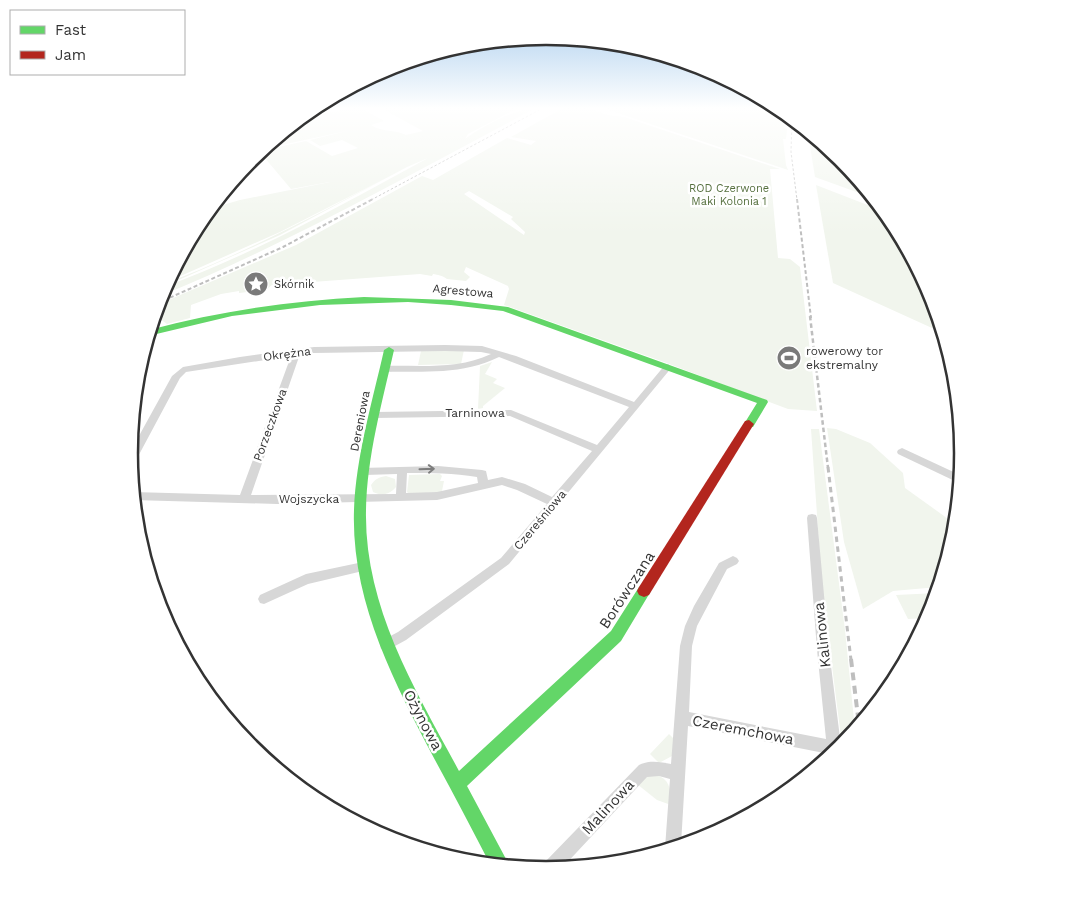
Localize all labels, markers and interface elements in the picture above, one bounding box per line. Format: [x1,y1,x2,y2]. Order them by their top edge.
legend [10,10,185,75]
text: Fast [55,21,87,39]
text: Jam [55,46,86,64]
park label: ROD Czerwone Maki Kolonia 1 [689,182,769,208]
place icon: Skórnik [243,271,269,297]
place label: Skórnik [274,278,314,291]
street label: Agrestowa [432,281,494,301]
street label: Okrężna [262,344,312,364]
place label: rowerowy tor ekstremalny [806,344,883,372]
sports icon: rowerowy tor ekstremalny [776,345,802,371]
street label: Porzeczkowa [250,387,290,463]
street label: Dereniowa [347,389,373,453]
street label: Tarninowa [445,406,505,420]
one-way arrow [418,465,434,474]
street label: Czereśniowa [511,487,569,553]
street label: Wojszycka [279,492,340,506]
street label: Borówczana [595,548,659,632]
street label: Kalinowa [810,601,834,669]
street label: Ożynowa [400,687,447,754]
street label: Czeremchowa [691,711,796,749]
street label: Malinowa [578,775,638,838]

